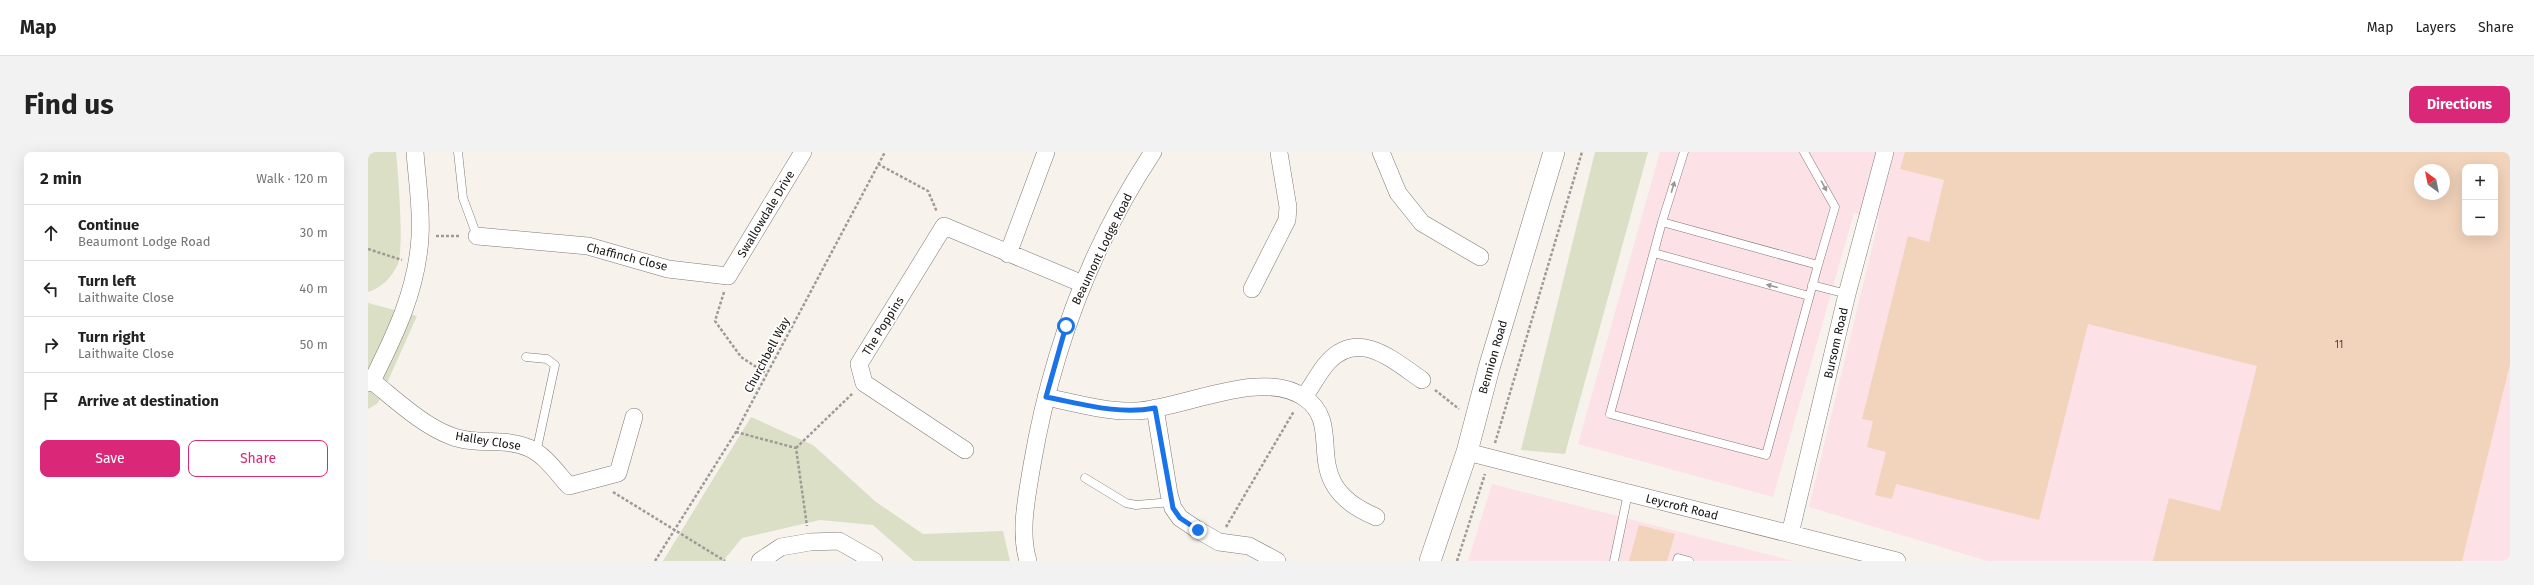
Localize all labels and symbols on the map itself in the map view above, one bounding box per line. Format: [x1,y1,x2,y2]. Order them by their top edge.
north arrow [2414,164,2450,200]
street label: Swallowdale Drive [735,168,797,260]
one-way arrow [1821,180,1827,192]
one-way arrow [1670,181,1676,193]
street label: Beaumont Lodge Road [1069,191,1135,307]
street label: Chaffinch Close [585,240,669,274]
one-way arrow [1765,282,1778,288]
street label: The Poppins [859,294,907,358]
street label: Bursom Road [1821,306,1851,380]
street label: Churchbell Way [741,315,793,395]
route start [1057,317,1075,335]
street label: Bennion Road [1476,318,1510,396]
house number: 11 [2335,339,2343,351]
street label: Halley Close [454,429,522,453]
street label: Leycroft Road [1644,491,1720,523]
route end [1189,521,1207,539]

